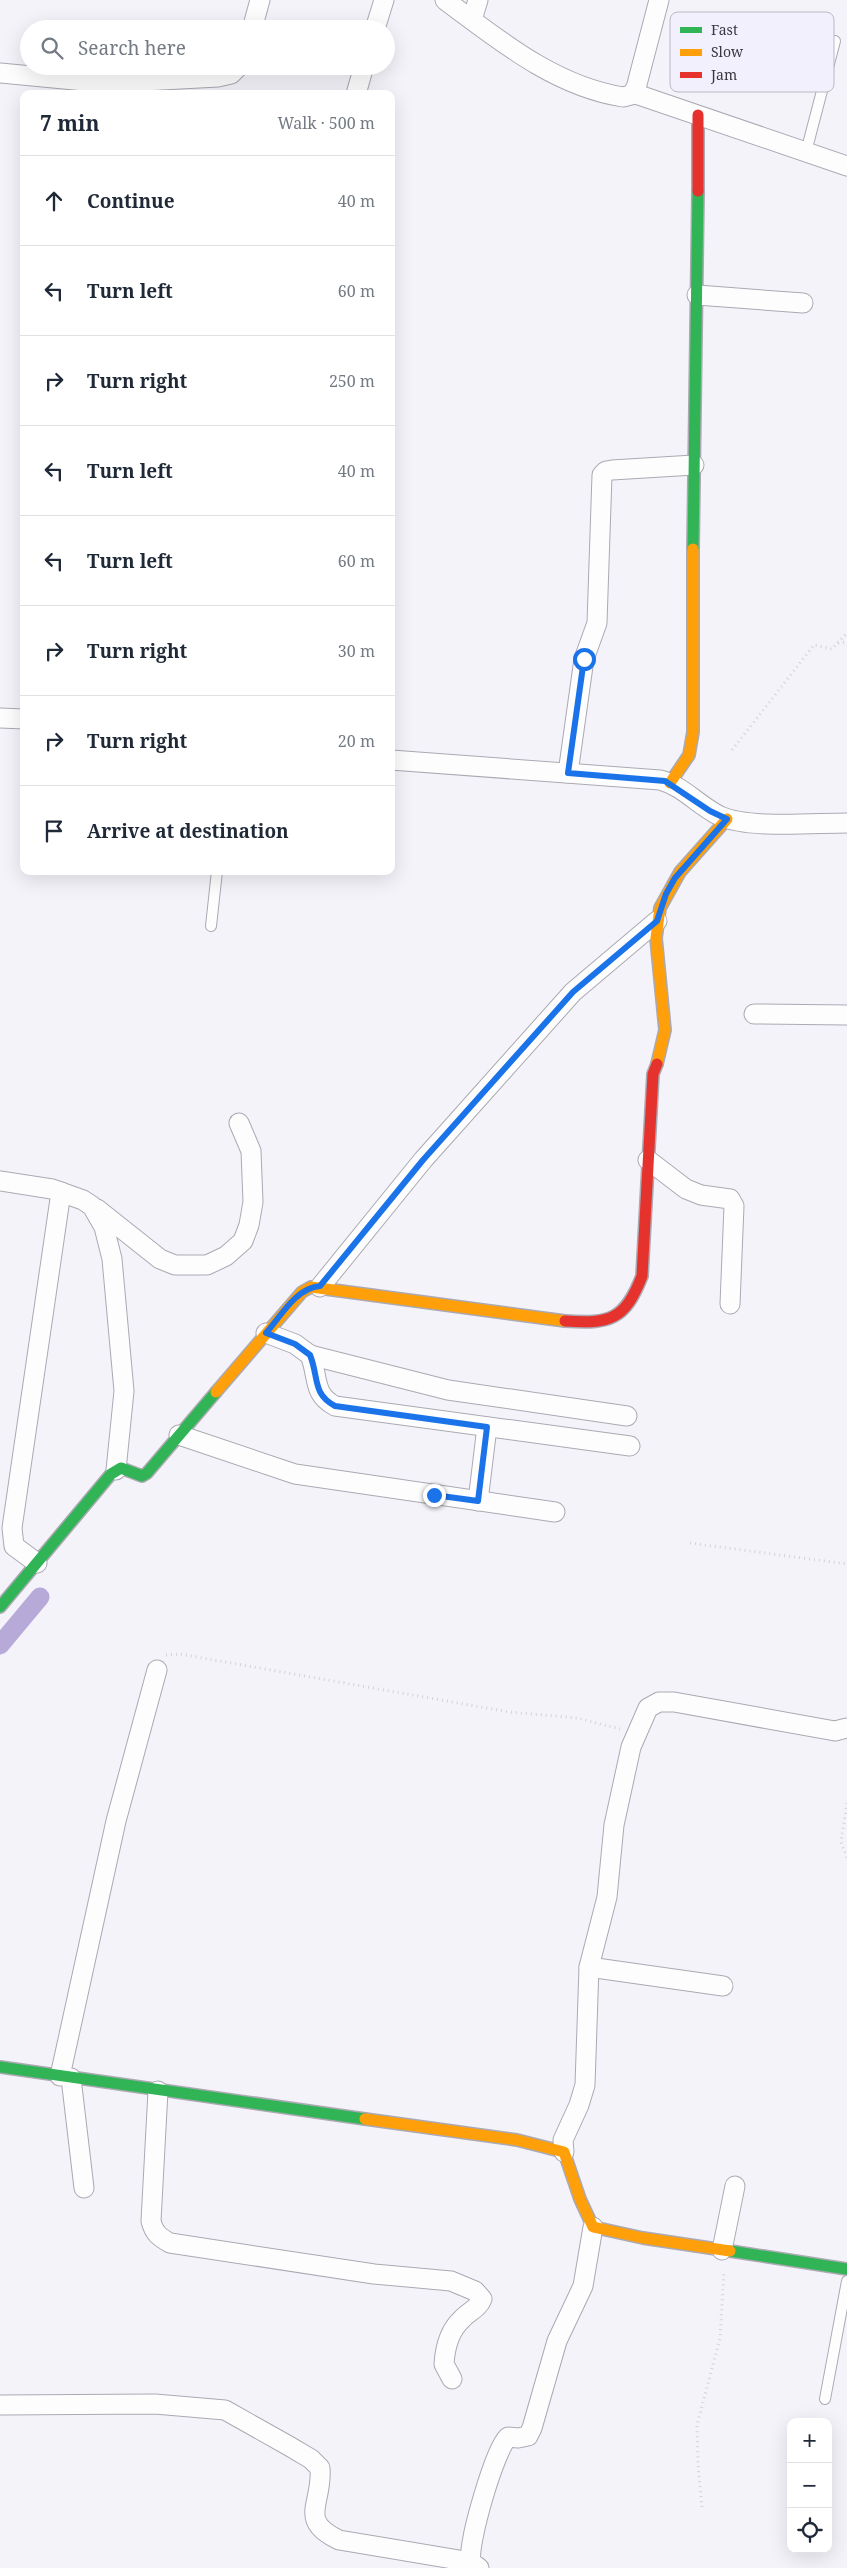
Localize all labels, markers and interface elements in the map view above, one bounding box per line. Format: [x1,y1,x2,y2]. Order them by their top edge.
legend [670,12,834,92]
search box [20,20,395,75]
text: Fast [711,20,738,39]
icon: search [38,34,66,62]
text: Search here [78,35,186,61]
text: Slow [711,42,744,61]
text: Jam [710,65,737,84]
text: 7 min [40,109,99,137]
text: Walk · 500 m [278,112,375,134]
icon: ahead [40,187,68,215]
text: Continue [87,188,175,214]
text: 40 m [338,190,375,212]
icon: left [40,277,68,305]
text: Turn left [87,278,173,304]
text: 60 m [338,280,375,302]
icon: right [40,367,68,395]
text: Turn right [87,368,187,394]
text: 250 m [329,370,375,392]
icon: left [40,457,68,485]
text: Turn left [87,458,173,484]
text: 40 m [338,460,375,482]
icon: left [40,547,68,575]
text: Turn left [87,548,173,574]
text: 60 m [338,550,375,572]
icon: right [40,637,68,665]
text: Turn right [87,638,187,664]
text: 30 m [338,640,375,662]
route start [573,648,596,671]
icon: right [40,727,68,755]
text: Turn right [87,728,187,754]
text: 20 m [338,730,375,752]
icon: arrive [40,817,68,845]
text: Arrive at destination [87,818,289,844]
route end [423,1484,446,1507]
map controls [787,2418,832,2553]
button: + [787,2418,832,2463]
button: − [787,2463,832,2508]
button: locate [787,2508,832,2553]

